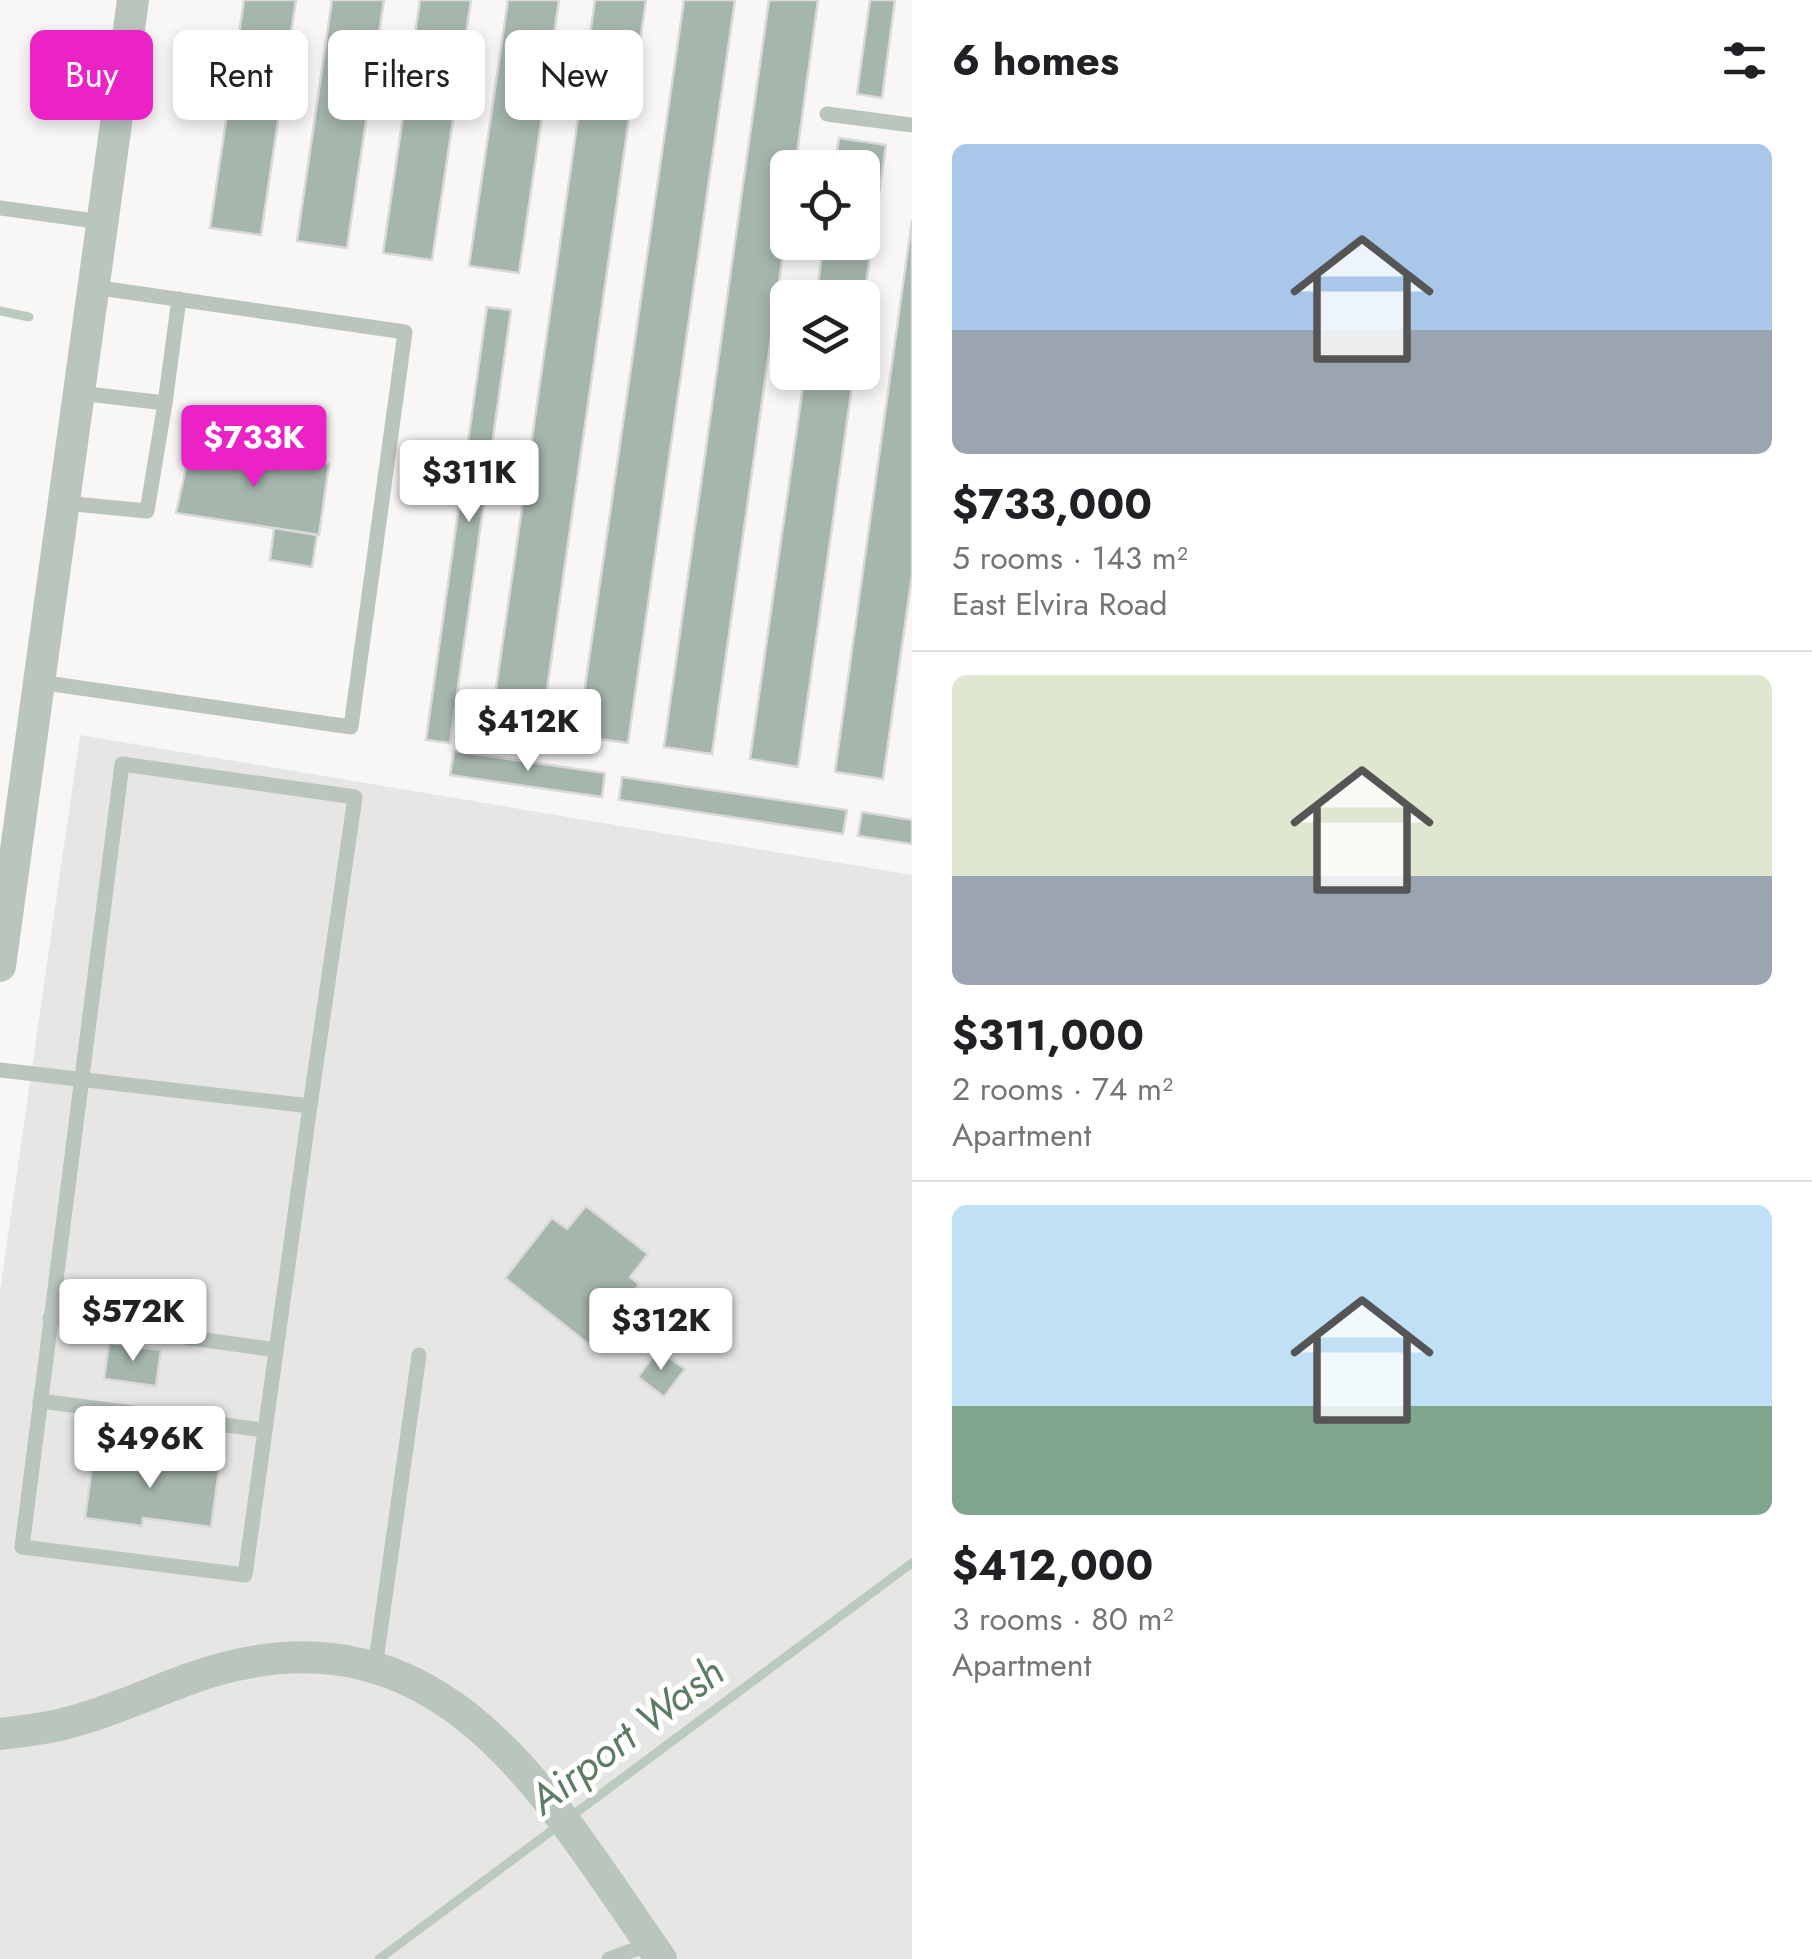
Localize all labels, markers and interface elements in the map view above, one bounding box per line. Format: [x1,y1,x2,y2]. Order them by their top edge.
chip: Buy [30,30,153,120]
chip: Rent [173,30,308,120]
chip: Filters [328,30,485,120]
chip: New [505,30,643,120]
text: 6 homes [952,30,1119,91]
icon: filters [1717,33,1772,88]
map controls [770,150,880,390]
button: locate [770,150,880,260]
icon: home [1272,209,1452,389]
button: layers [770,280,880,390]
pin: $733K [184,405,324,490]
text: $733K [203,414,305,460]
pin: $311K [399,440,539,525]
text: $311K [422,449,516,495]
text: $733,000 [952,474,1152,535]
text: 5 rooms · 143 m² [952,535,1188,581]
text: East Elvira Road [952,581,1168,627]
pin: $412K [458,689,598,774]
text: $412K [477,698,579,744]
icon: home [1272,740,1452,920]
text: $311,000 [952,1005,1144,1066]
text: 2 rooms · 74 m² [952,1066,1173,1112]
text: Apartment [952,1112,1091,1158]
icon: home [1272,1270,1452,1450]
pin: $572K [63,1279,203,1364]
text: $572K [81,1288,185,1334]
pin: $312K [591,1288,731,1373]
text: $312K [611,1297,711,1343]
pin: $496K [80,1406,220,1491]
text: $496K [96,1415,204,1461]
text: $412,000 [952,1535,1153,1596]
text: 3 rooms · 80 m² [952,1596,1173,1642]
water label: Airport Wash [514,1642,737,1830]
text: Apartment [952,1642,1091,1688]

